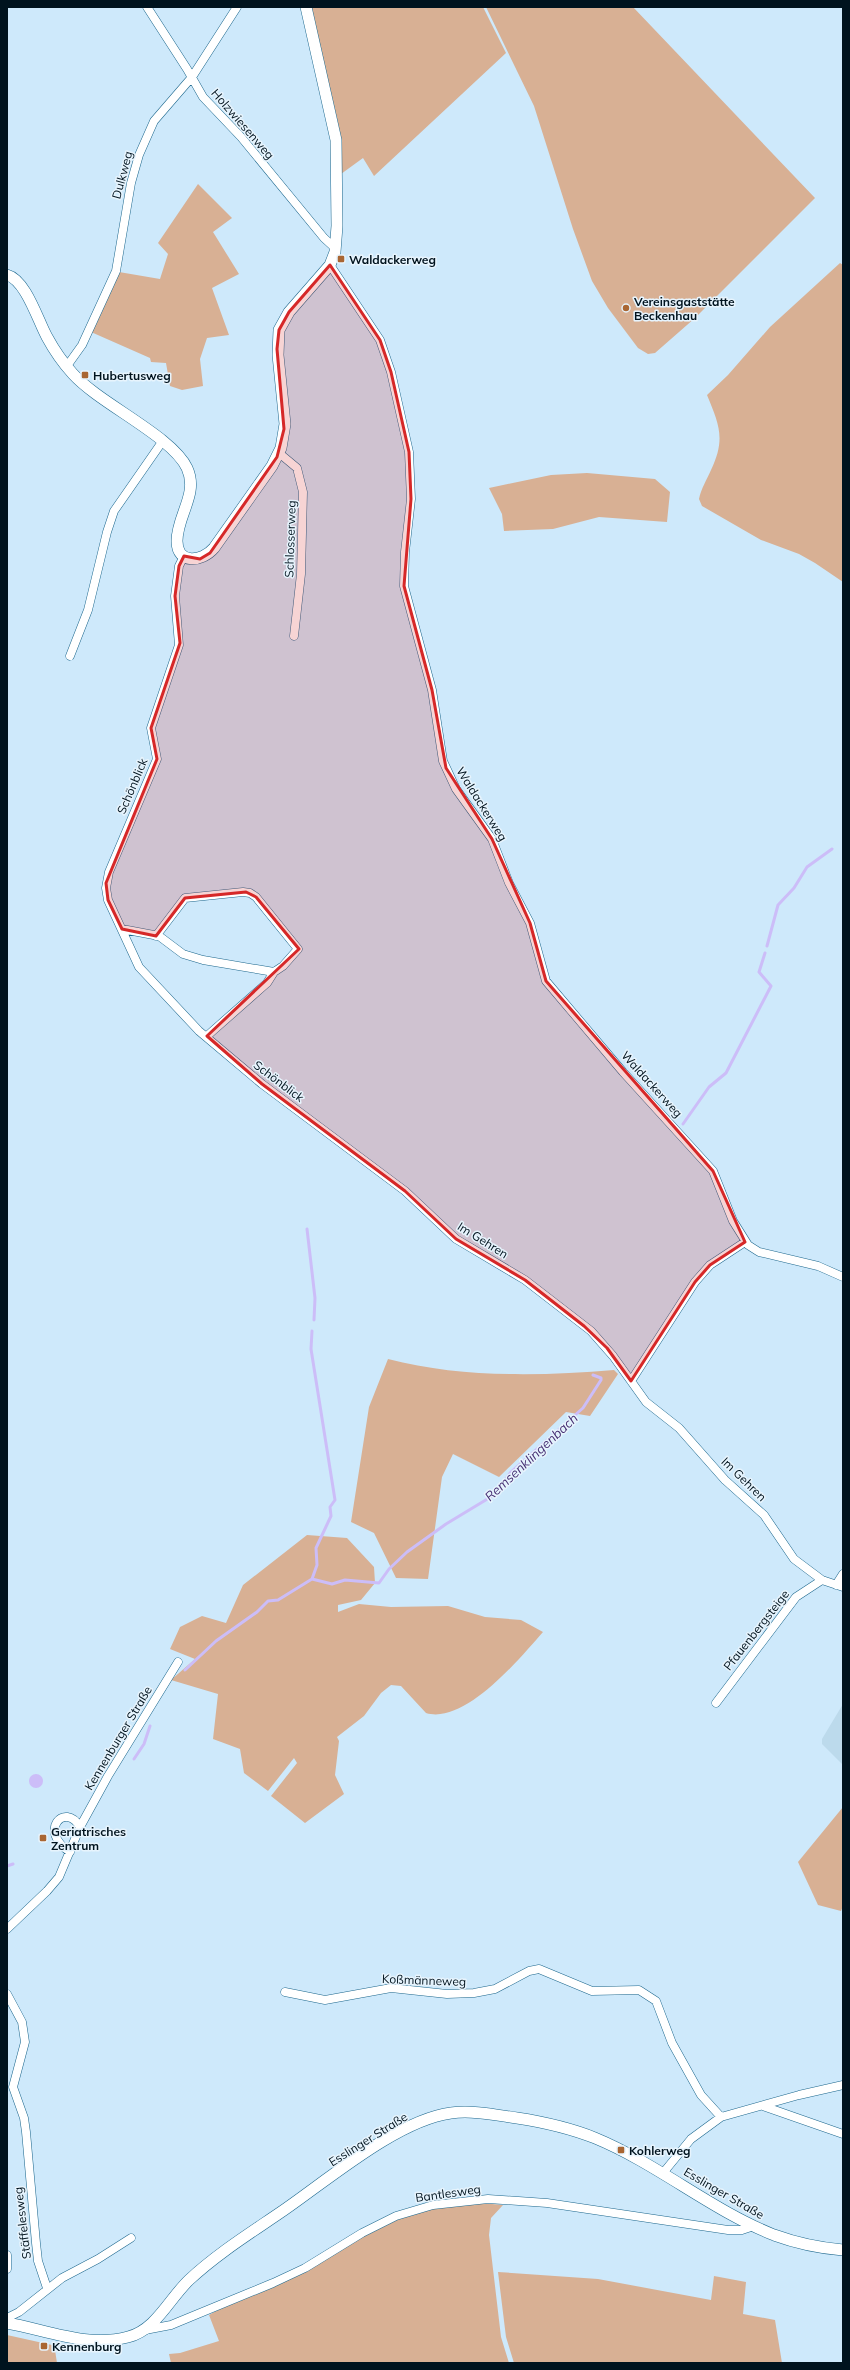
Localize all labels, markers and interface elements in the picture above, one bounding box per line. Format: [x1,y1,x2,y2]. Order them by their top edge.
street label: Holzwiesenweg [208,86,278,162]
street label: Dulkweg [108,149,136,201]
place label: Waldackerweg [349,252,436,267]
marker: Waldackerweg [336,254,346,264]
place label: Vereinsgaststätte Beckenhau [633,294,735,323]
marker: Vereinsgaststätte Beckenhau [621,303,631,313]
place label: Hubertusweg [93,368,171,383]
marker: Hubertusweg [80,370,90,380]
street label: Schlosserweg [281,500,299,578]
street label: Schönblick [113,755,151,816]
street label: Waldackerweg [453,764,511,844]
street label: Waldackerweg [618,1048,686,1120]
street label: Schönblick [251,1057,308,1105]
street label: Im Gehren [455,1219,511,1261]
water label: Remsenklingenbach [481,1410,581,1504]
street label: Im Gehren [718,1454,770,1504]
street label: Pfauenbergsteige [720,1587,792,1673]
street label: Kennenburger Straße [81,1683,155,1793]
place label: Geriatrisches Zentrum [51,1824,126,1853]
marker: Geriatrisches Zentrum [38,1833,48,1843]
street label: Koßmänneweg [382,1971,466,1989]
street label: Esslinger Straße [326,2109,410,2169]
place label: Kohlerweg [629,2143,690,2158]
marker: Kohlerweg [616,2145,626,2155]
street label: Esslinger Straße [681,2164,767,2222]
street label: Bantlesweg [414,2181,482,2205]
street label: Stäffelesweg [10,2186,34,2260]
place label: Kennenburg [52,2339,121,2354]
marker: Kennenburg [39,2341,49,2351]

